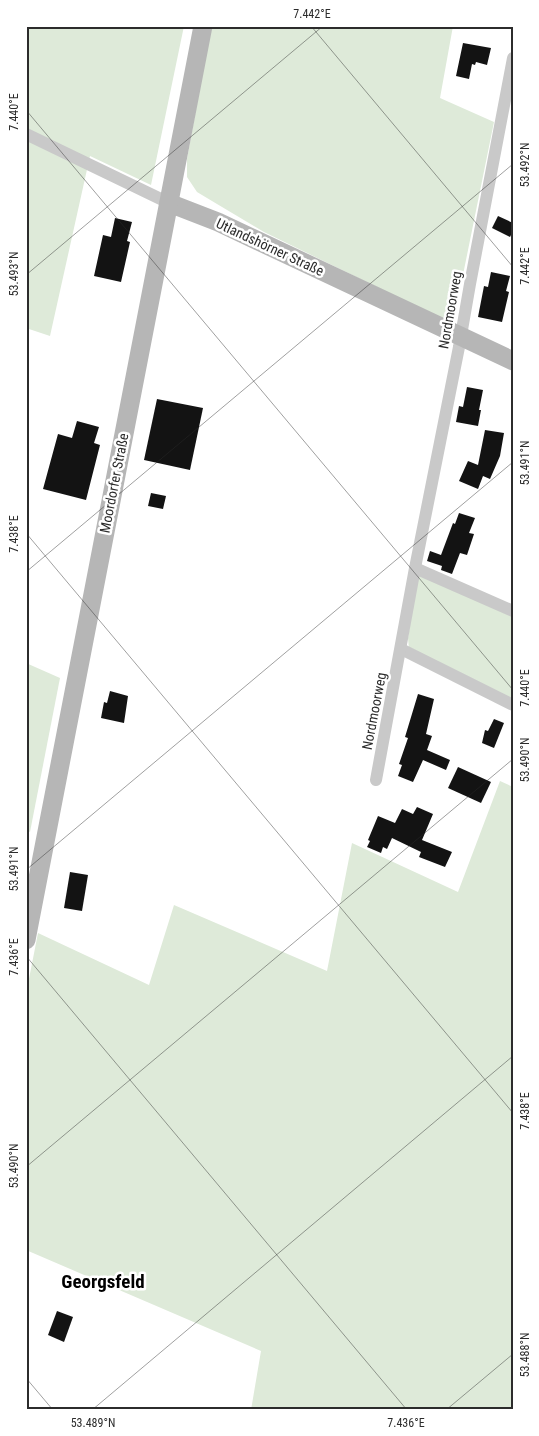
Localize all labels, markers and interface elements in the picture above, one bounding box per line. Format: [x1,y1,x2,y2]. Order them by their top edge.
text: 7.442°E [293,7,331,21]
text: 7.440°E [7,93,21,131]
text: 53.492°N [518,143,532,187]
street label: Utlandshörner Straße [214,215,327,279]
text: 7.442°E [518,247,532,285]
text: 53.493°N [7,252,21,296]
street label: Nordmoorweg [435,270,465,350]
street label: Moordorfer Straße [96,431,132,534]
text: 53.491°N [518,441,532,485]
text: 7.438°E [7,515,21,553]
text: 7.440°E [518,669,532,707]
street label: Nordmoorweg [359,671,389,751]
text: 53.490°N [518,738,532,782]
text: 53.491°N [7,847,21,891]
text: 7.436°E [7,938,21,976]
text: 7.438°E [518,1092,532,1130]
text: 53.490°N [7,1144,21,1188]
district label: Georgsfeld [61,1270,145,1293]
text: 53.488°N [518,1333,532,1377]
text: 53.489°N [71,1416,115,1430]
text: 7.436°E [387,1416,425,1430]

